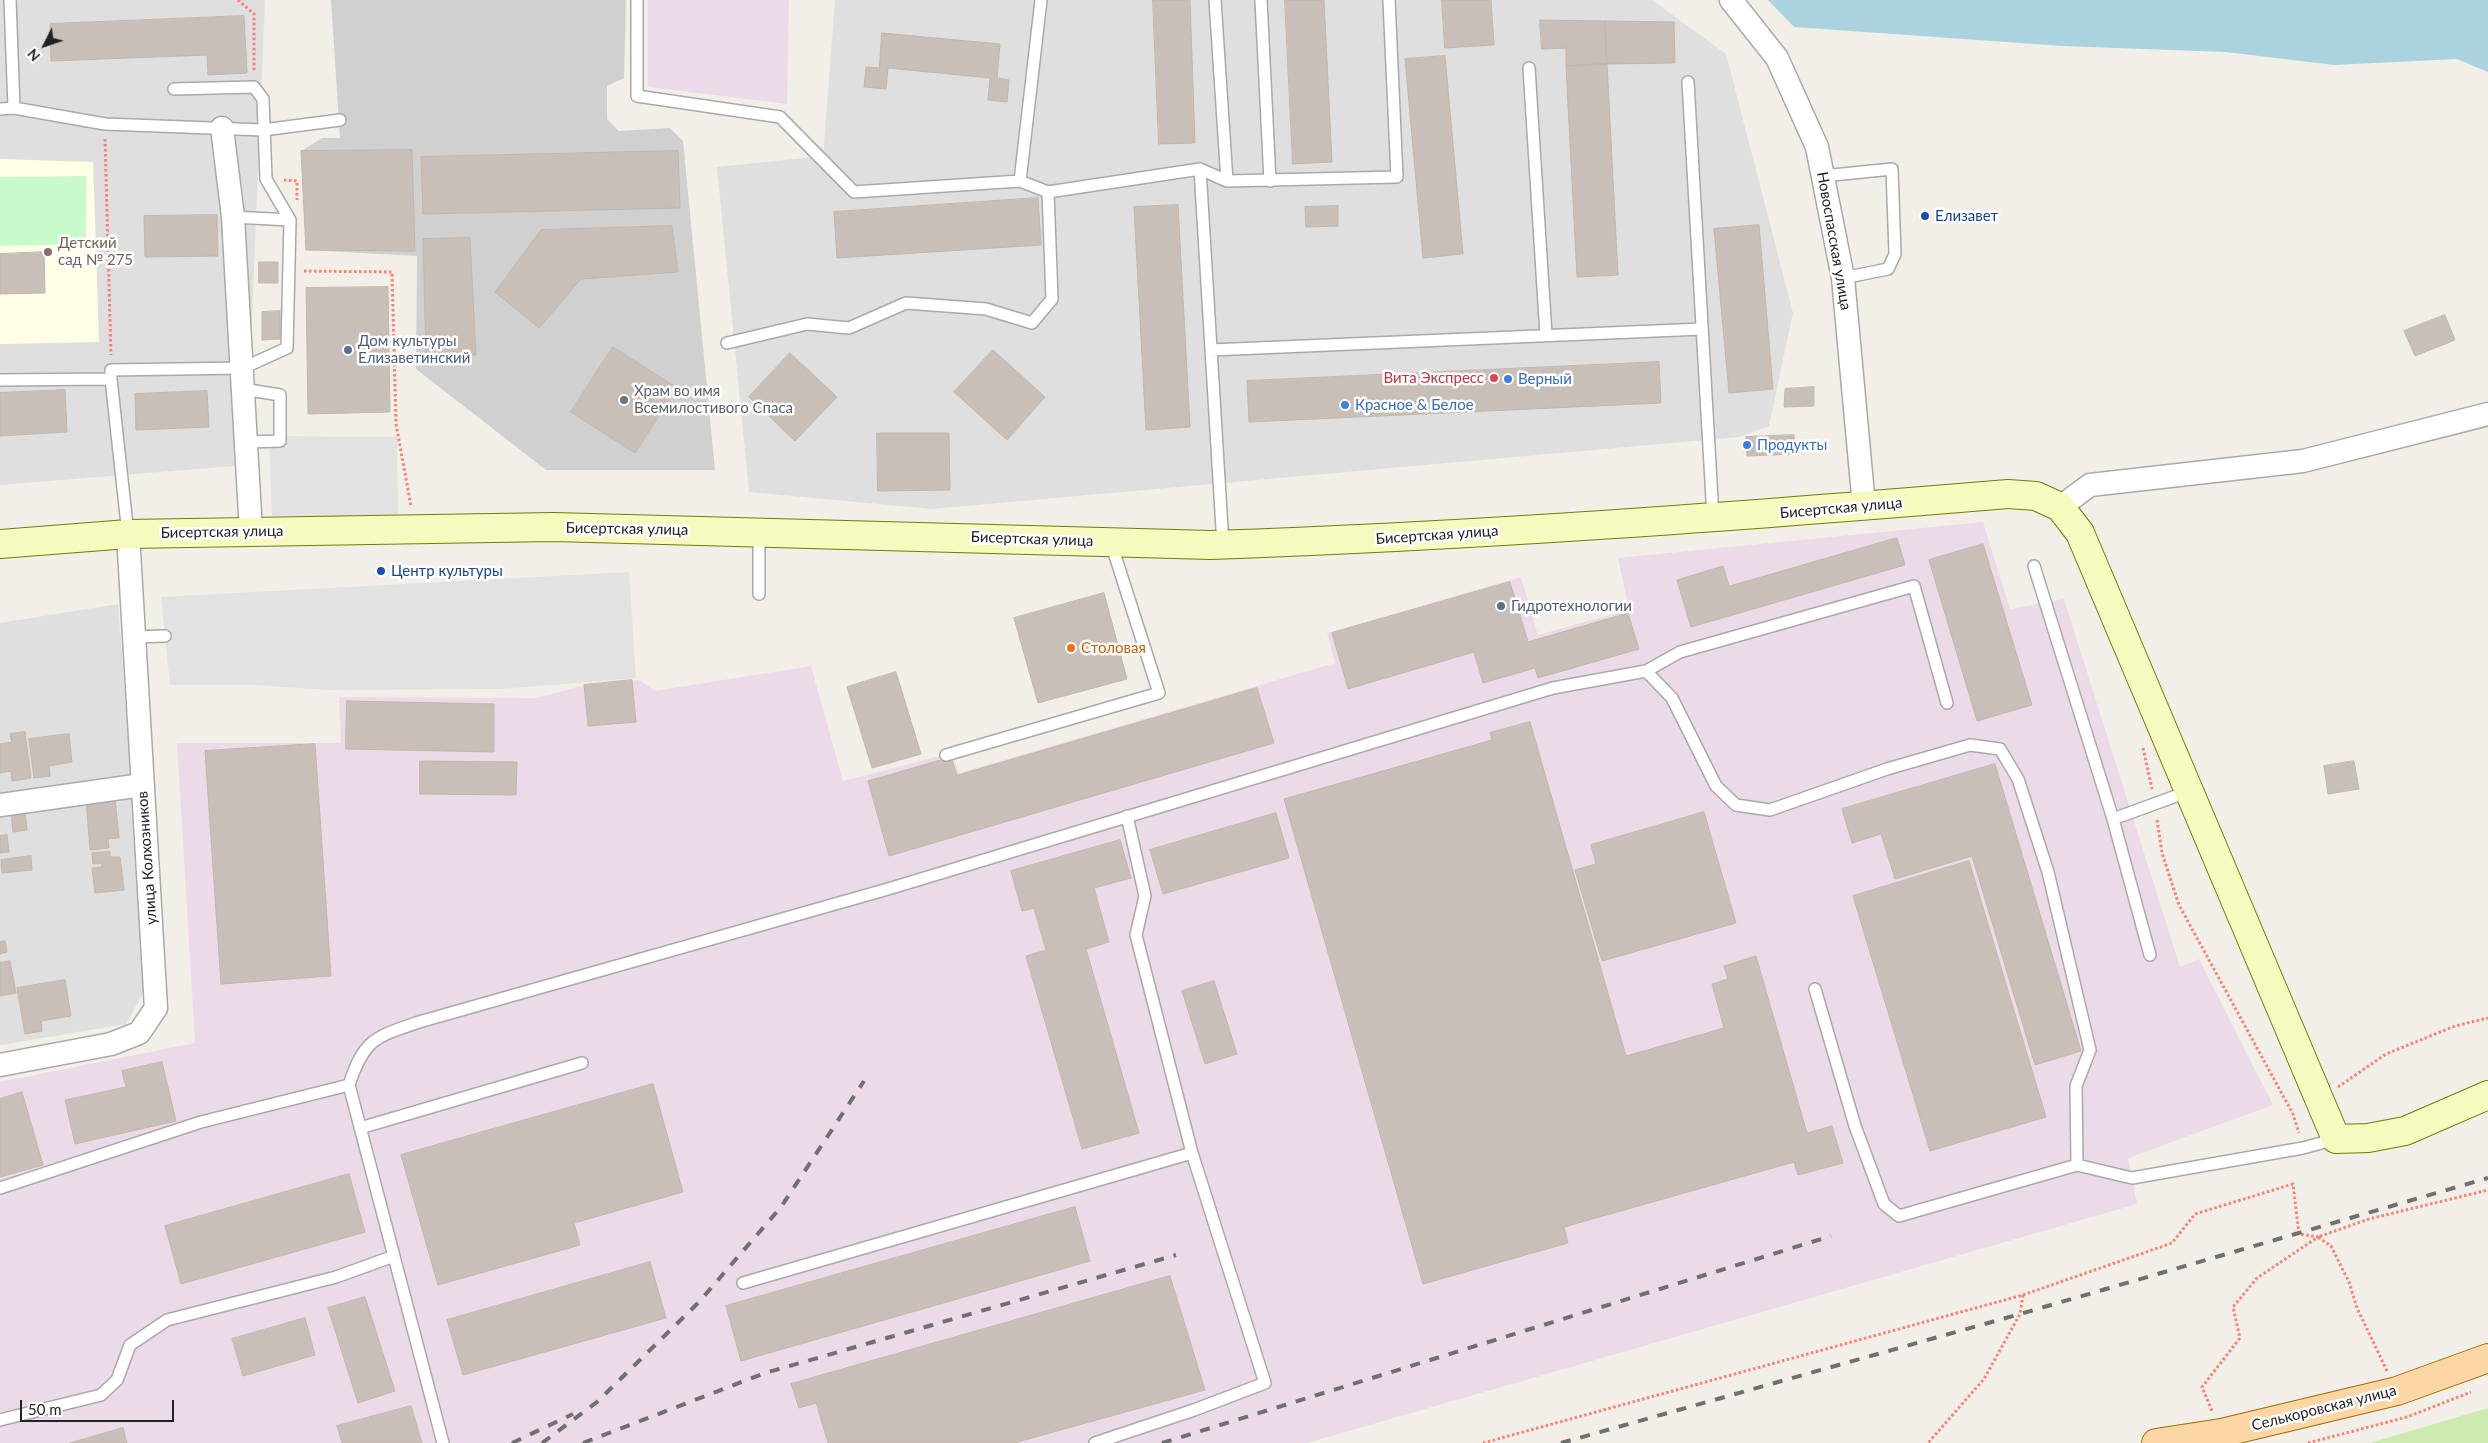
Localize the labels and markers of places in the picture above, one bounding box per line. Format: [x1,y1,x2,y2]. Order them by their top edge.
place label: Елизавет [1935,207,1998,225]
marker: Елизавет [1919,210,1931,222]
place label: Детский сад № 275 [58,234,133,269]
marker: Детский сад № 275 [42,246,54,258]
place label: Дом культуры Елизаветинский [358,332,470,367]
marker: Дом культуры Елизаветинский [342,344,354,356]
place label: Вита Экспресс [1383,369,1484,387]
place label: Верный [1518,370,1572,388]
marker: Вита Экспресс [1488,372,1500,384]
marker: Верный [1502,373,1514,385]
place label: Храм во имя Всемилостивого Спаса [634,382,793,417]
marker: Храм во имя Всемилостивого Спаса [618,394,630,406]
place label: Красное & Белое [1355,396,1474,414]
marker: Красное & Белое [1339,399,1351,411]
place label: Продукты [1757,436,1827,454]
marker: Продукты [1741,439,1753,451]
place label: Центр культуры [391,562,503,580]
marker: Центр культуры [375,565,387,577]
place label: Гидротехнологии [1511,597,1632,615]
marker: Гидротехнологии [1495,600,1507,612]
place label: Столовая [1081,639,1146,657]
marker: Столовая [1065,642,1077,654]

